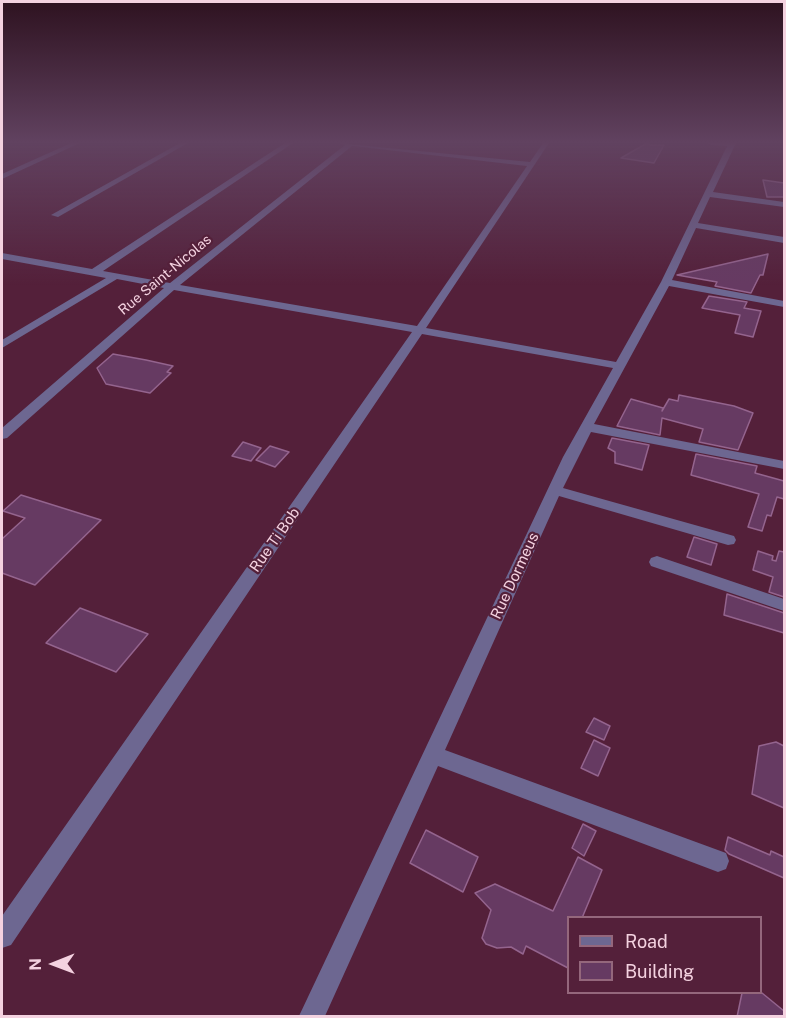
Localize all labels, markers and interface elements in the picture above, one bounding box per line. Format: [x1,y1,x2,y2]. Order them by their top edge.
street label: Rue Saint-Nicolas [115,231,215,319]
street label: Rue Ti Bob [246,504,304,576]
street label: Rue Dormeus [487,530,543,622]
legend [567,916,762,994]
text: Road [625,931,668,952]
north arrow [24,934,84,994]
text: N [26,958,45,971]
text: Building [625,961,694,982]

